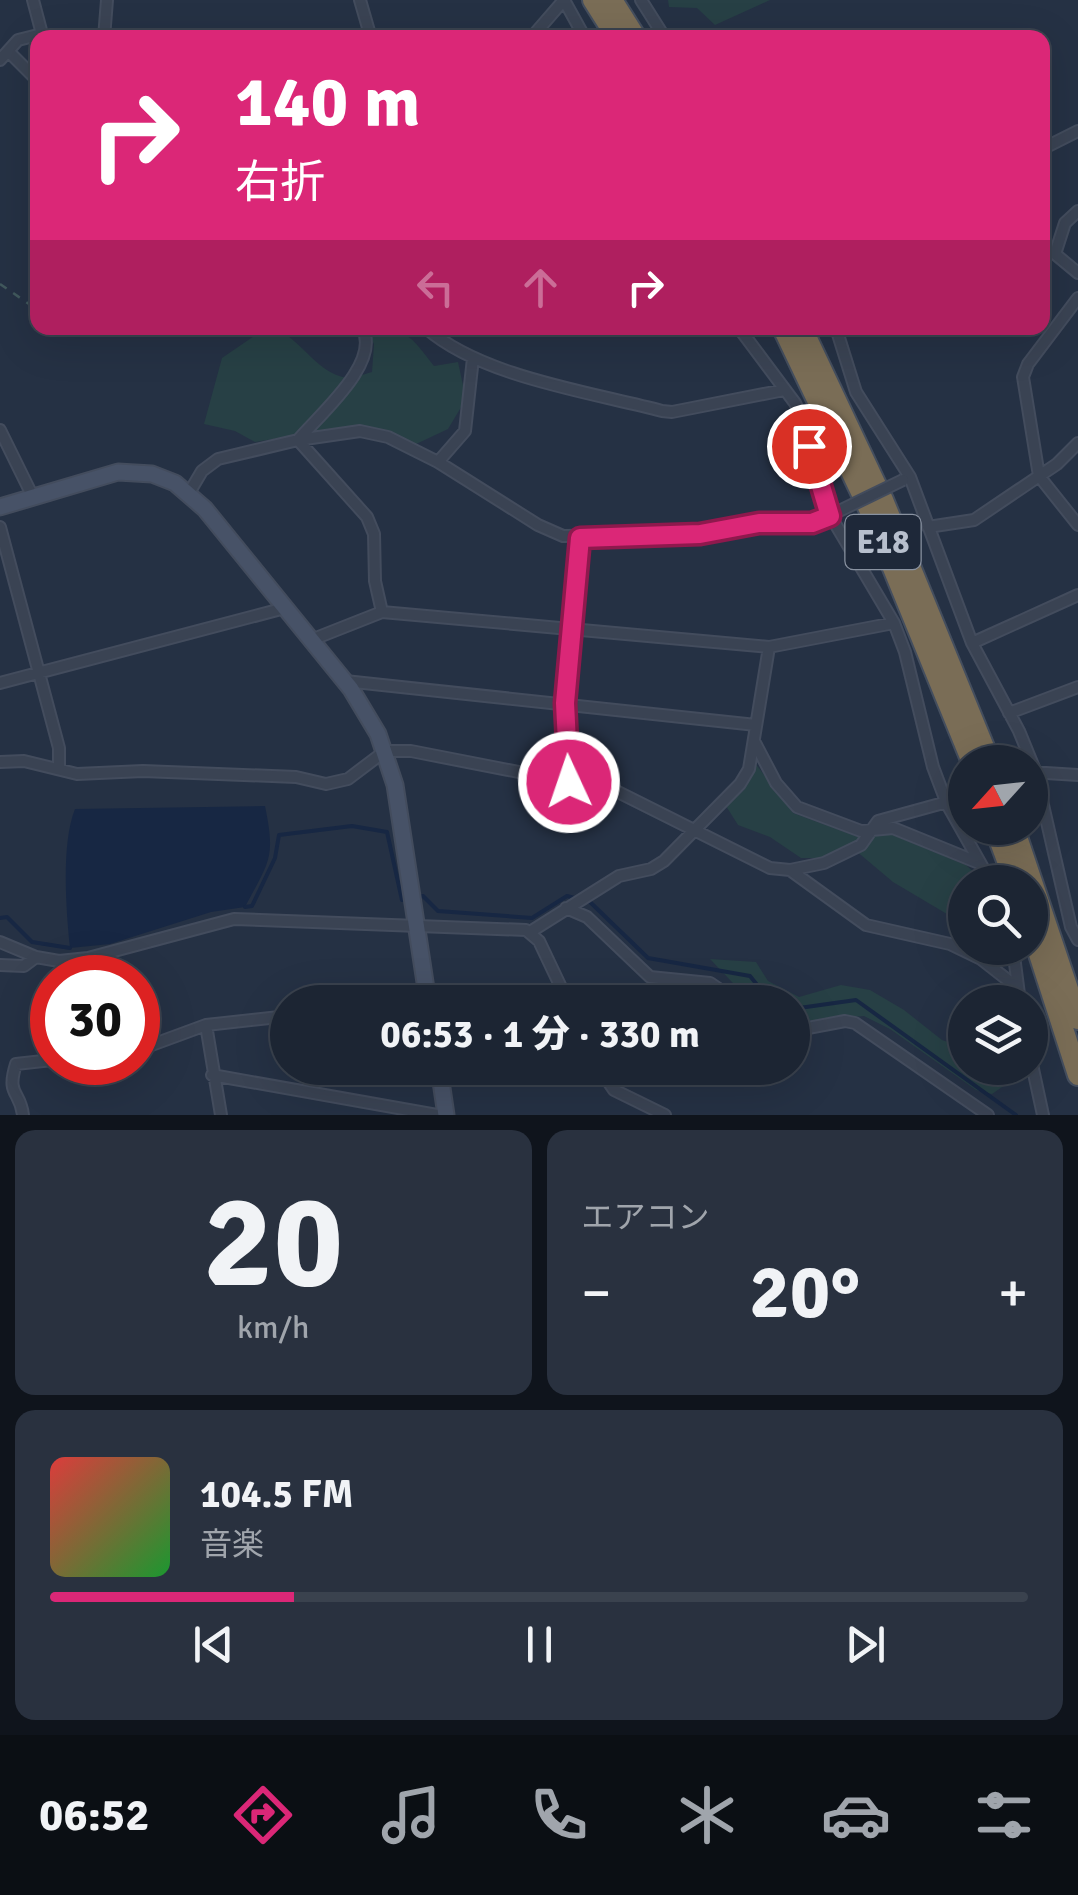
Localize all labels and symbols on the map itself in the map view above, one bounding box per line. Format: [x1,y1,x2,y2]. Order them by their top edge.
pin [767,404,852,489]
road number: E18 [846,515,920,569]
position arrow [517,730,621,834]
north arrow [948,745,1048,845]
speed limit sign: 30 [30,955,160,1085]

